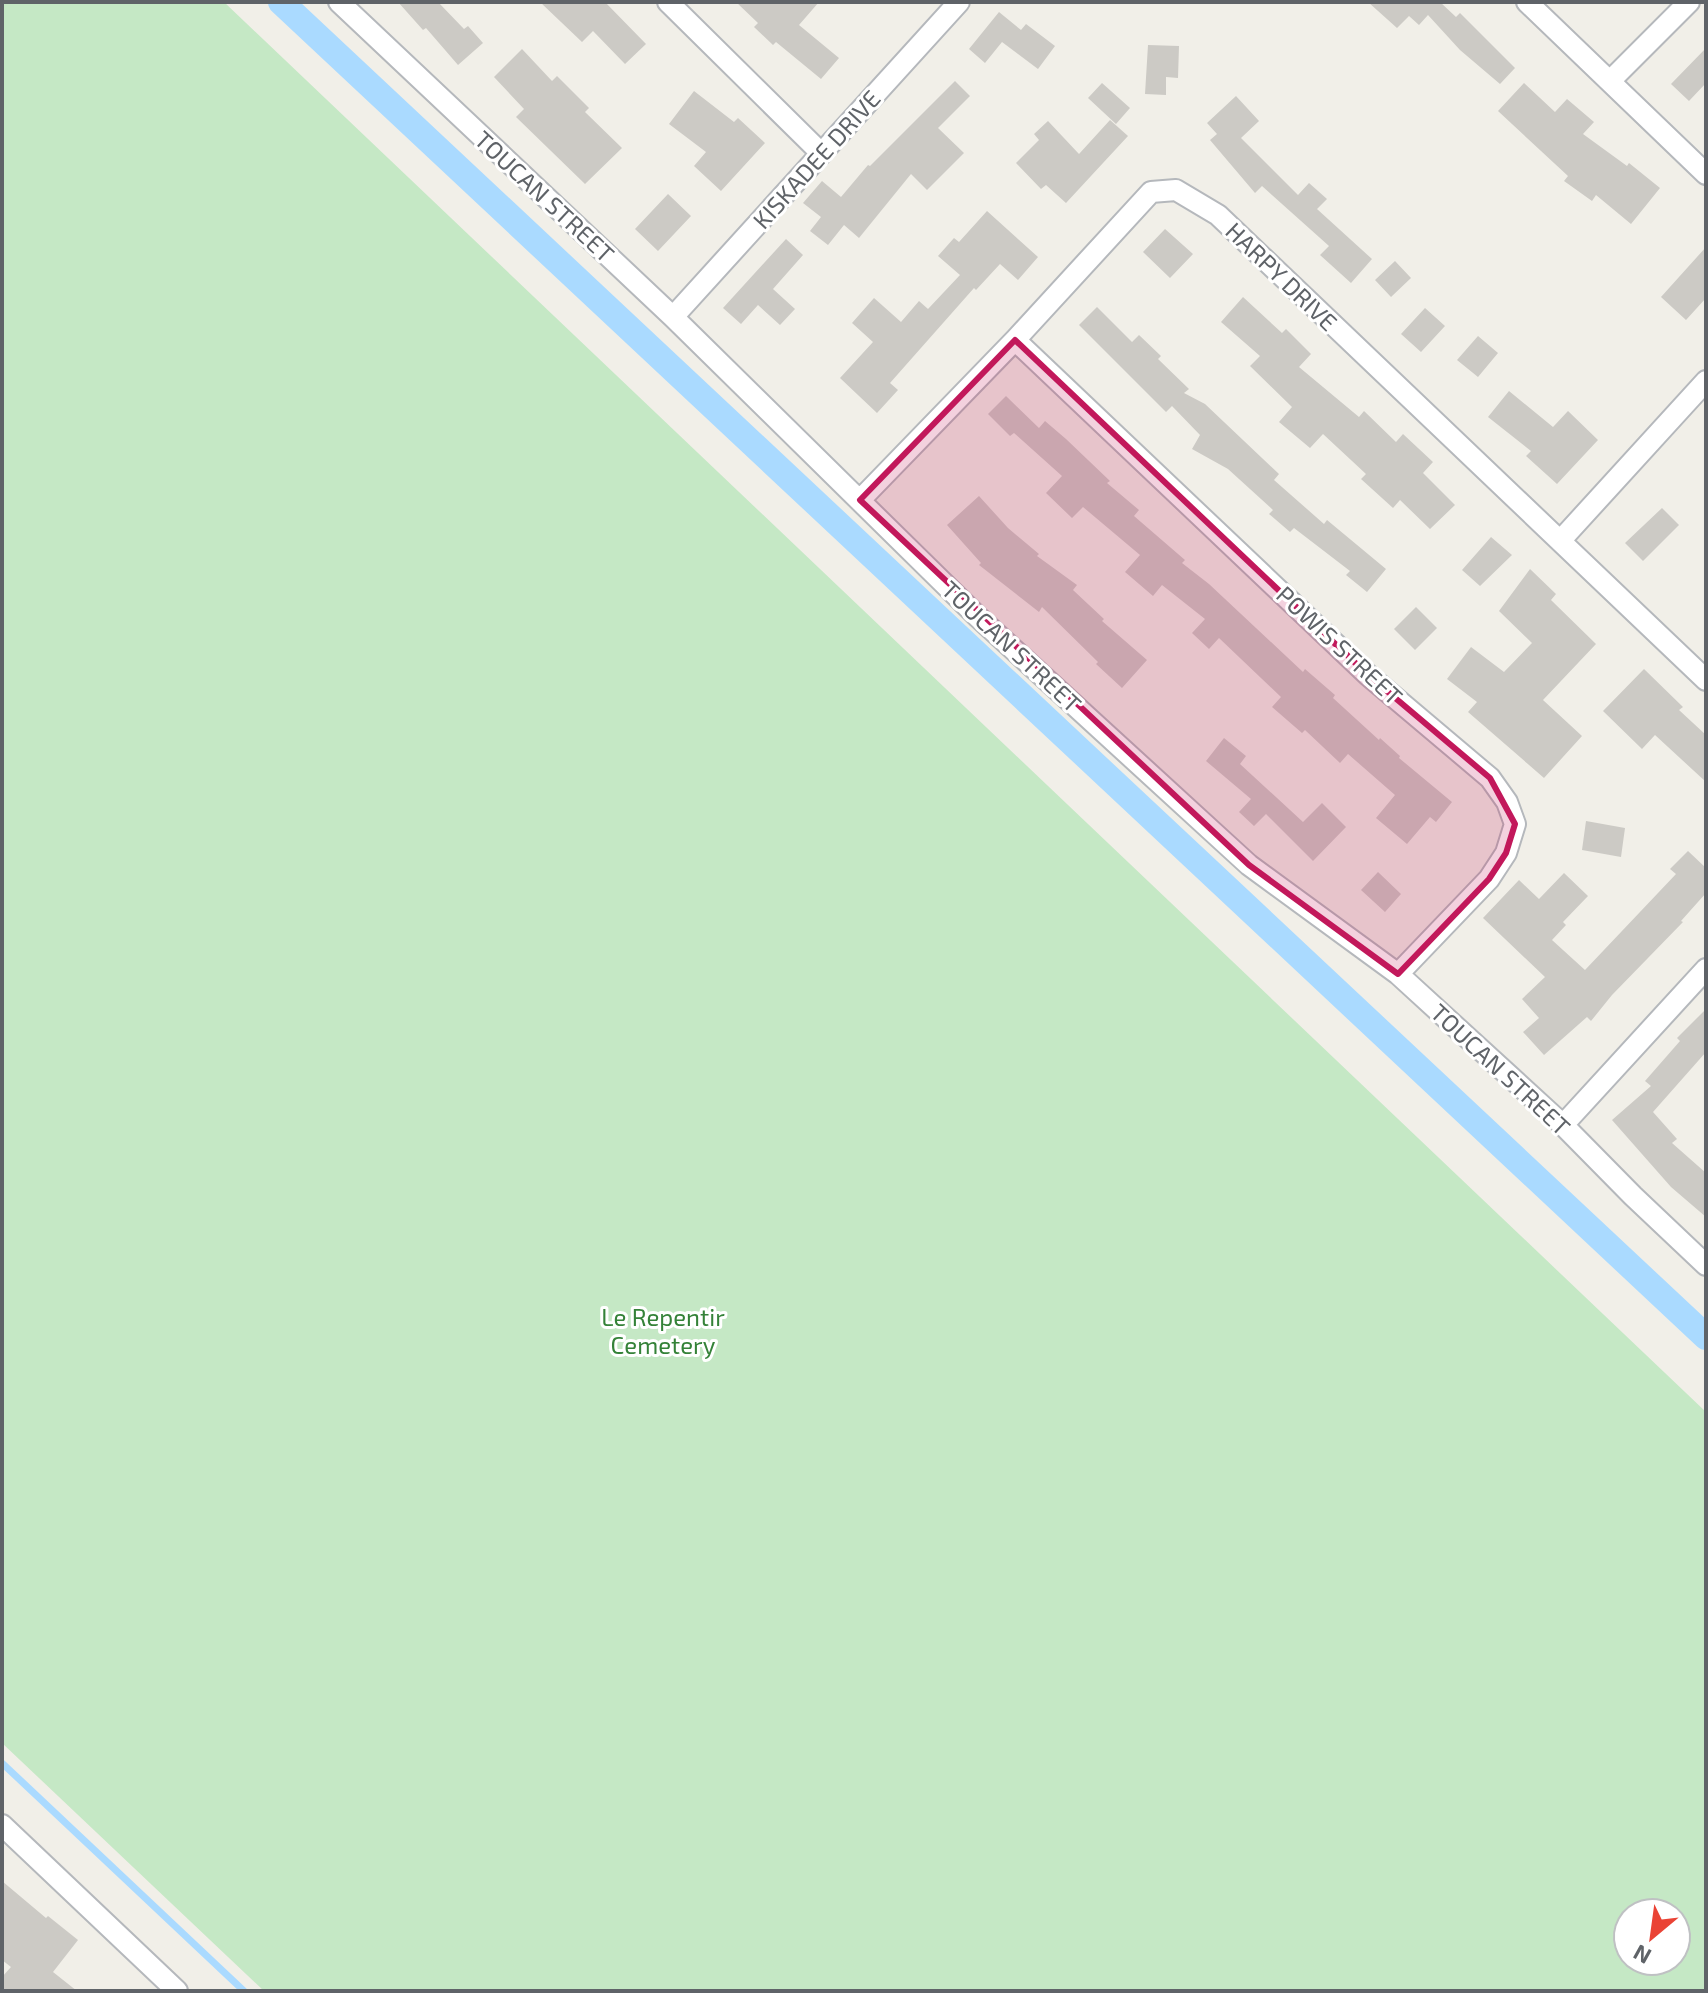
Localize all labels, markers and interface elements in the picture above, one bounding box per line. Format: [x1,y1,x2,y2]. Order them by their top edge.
street label: KISKADEE DRIVE [746,84,886,234]
street label: TOUCAN STREET [469,124,621,268]
street label: HARPY DRIVE [1220,216,1344,336]
street label: TOUCAN STREET [936,574,1088,718]
street label: POWIS STREET [1271,579,1409,711]
street label: TOUCAN STREET [1425,997,1577,1141]
park label: Le Repentir Cemetery [601,1302,725,1359]
north arrow [1612,1897,1692,1977]
text: N [1629,1940,1655,1971]

